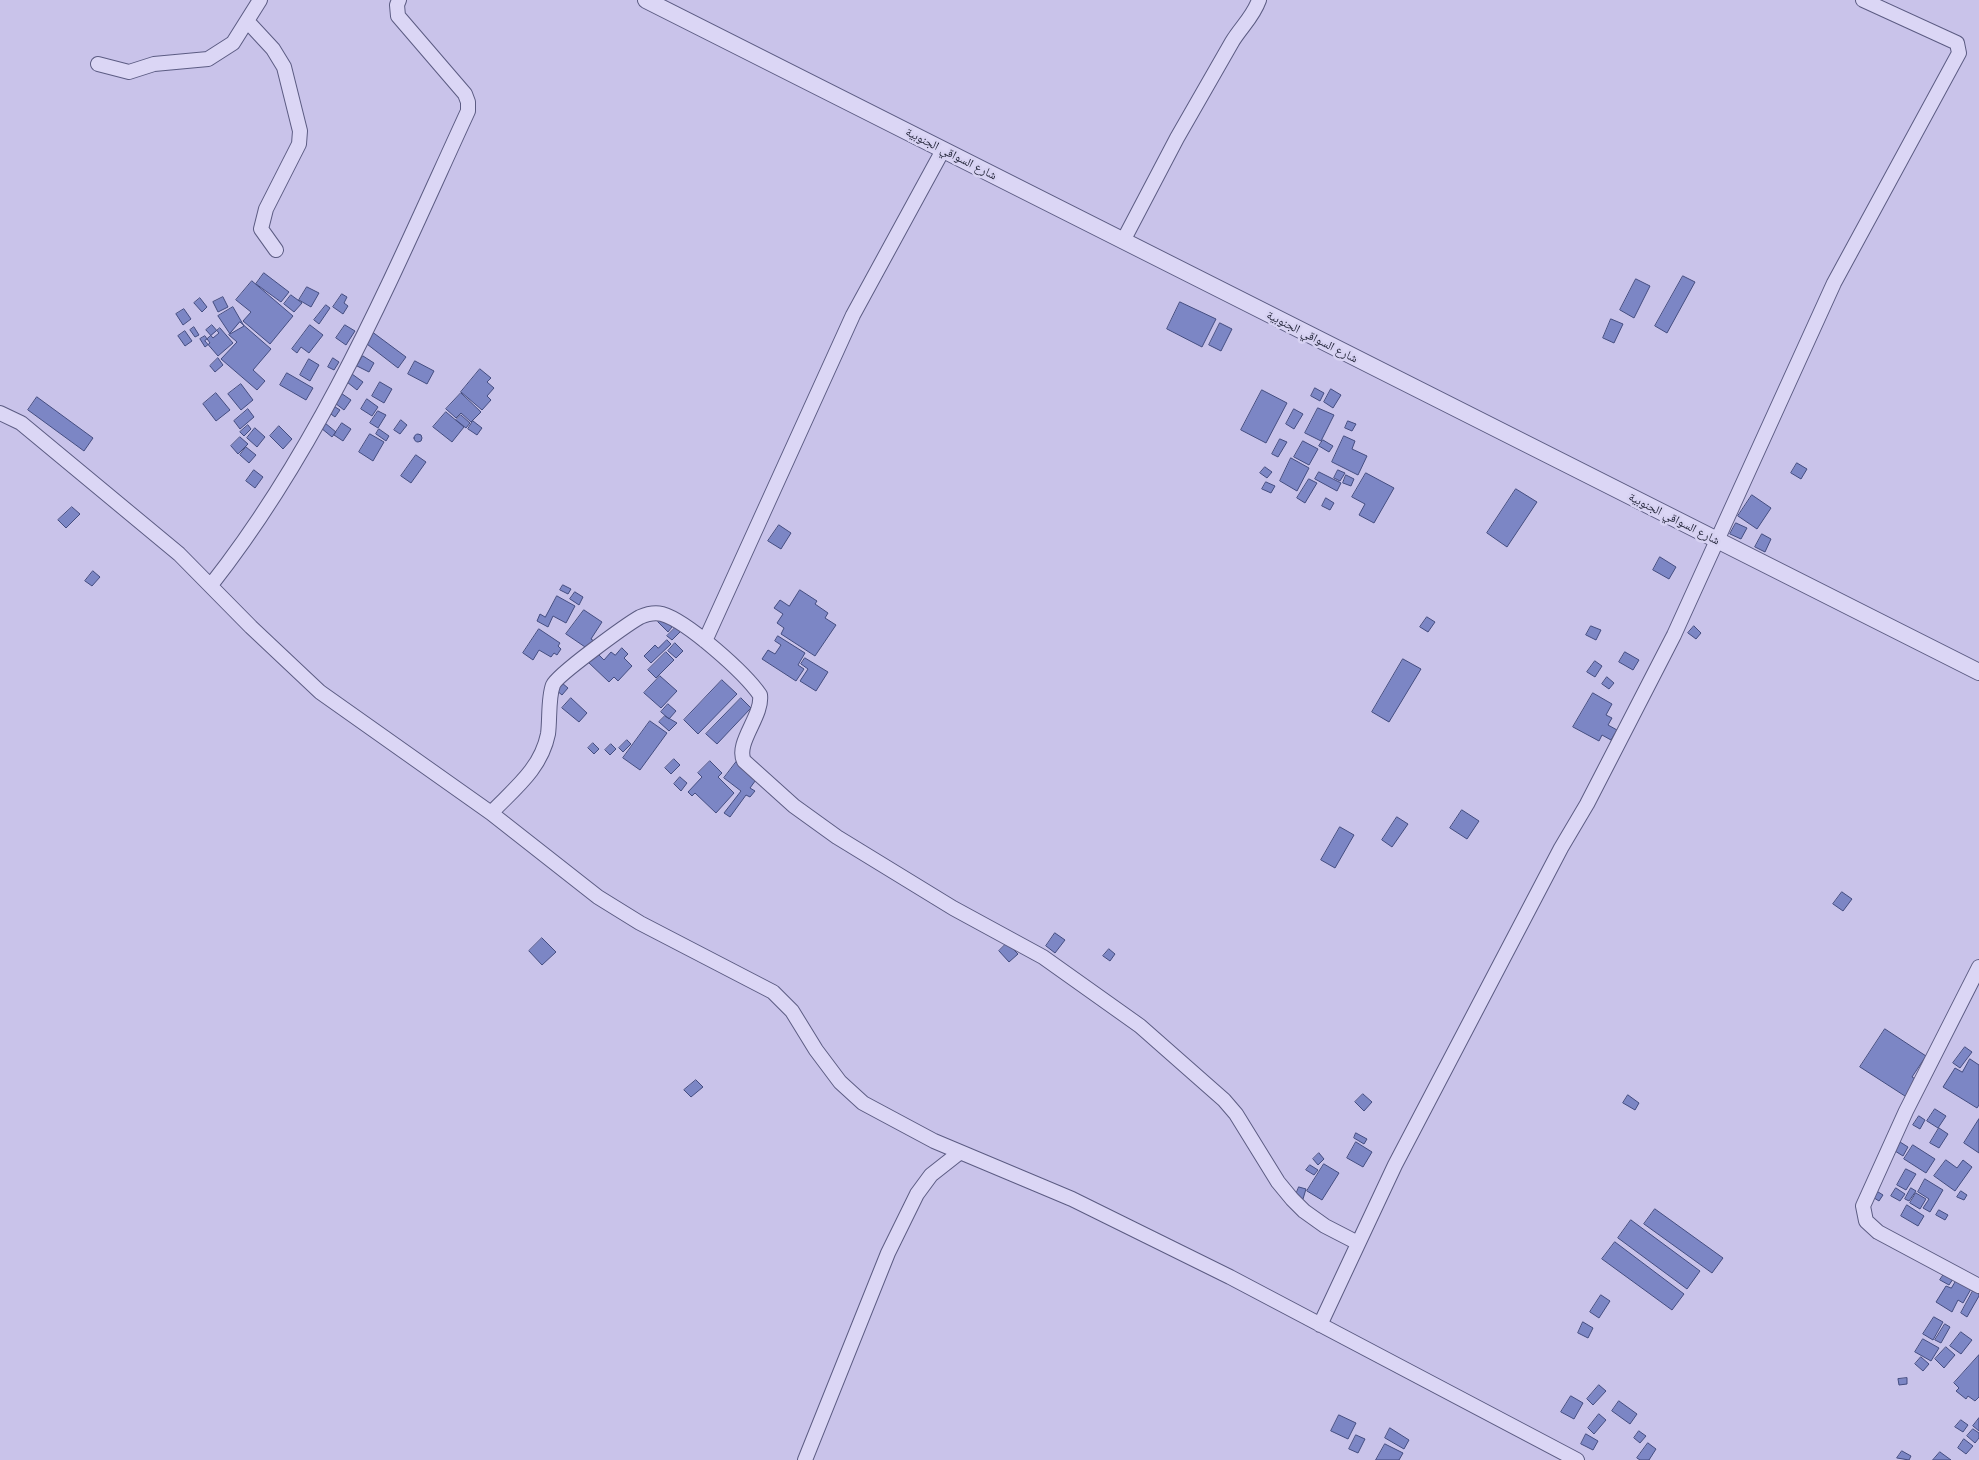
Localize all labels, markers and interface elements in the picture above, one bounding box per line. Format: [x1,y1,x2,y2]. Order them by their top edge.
street label: شارع السواقي الجنوبية [903,125,999,183]
street label: شارع السواقي الجنوبية [1264,308,1360,366]
street label: شارع السواقي الجنوبية [1626,490,1722,548]

